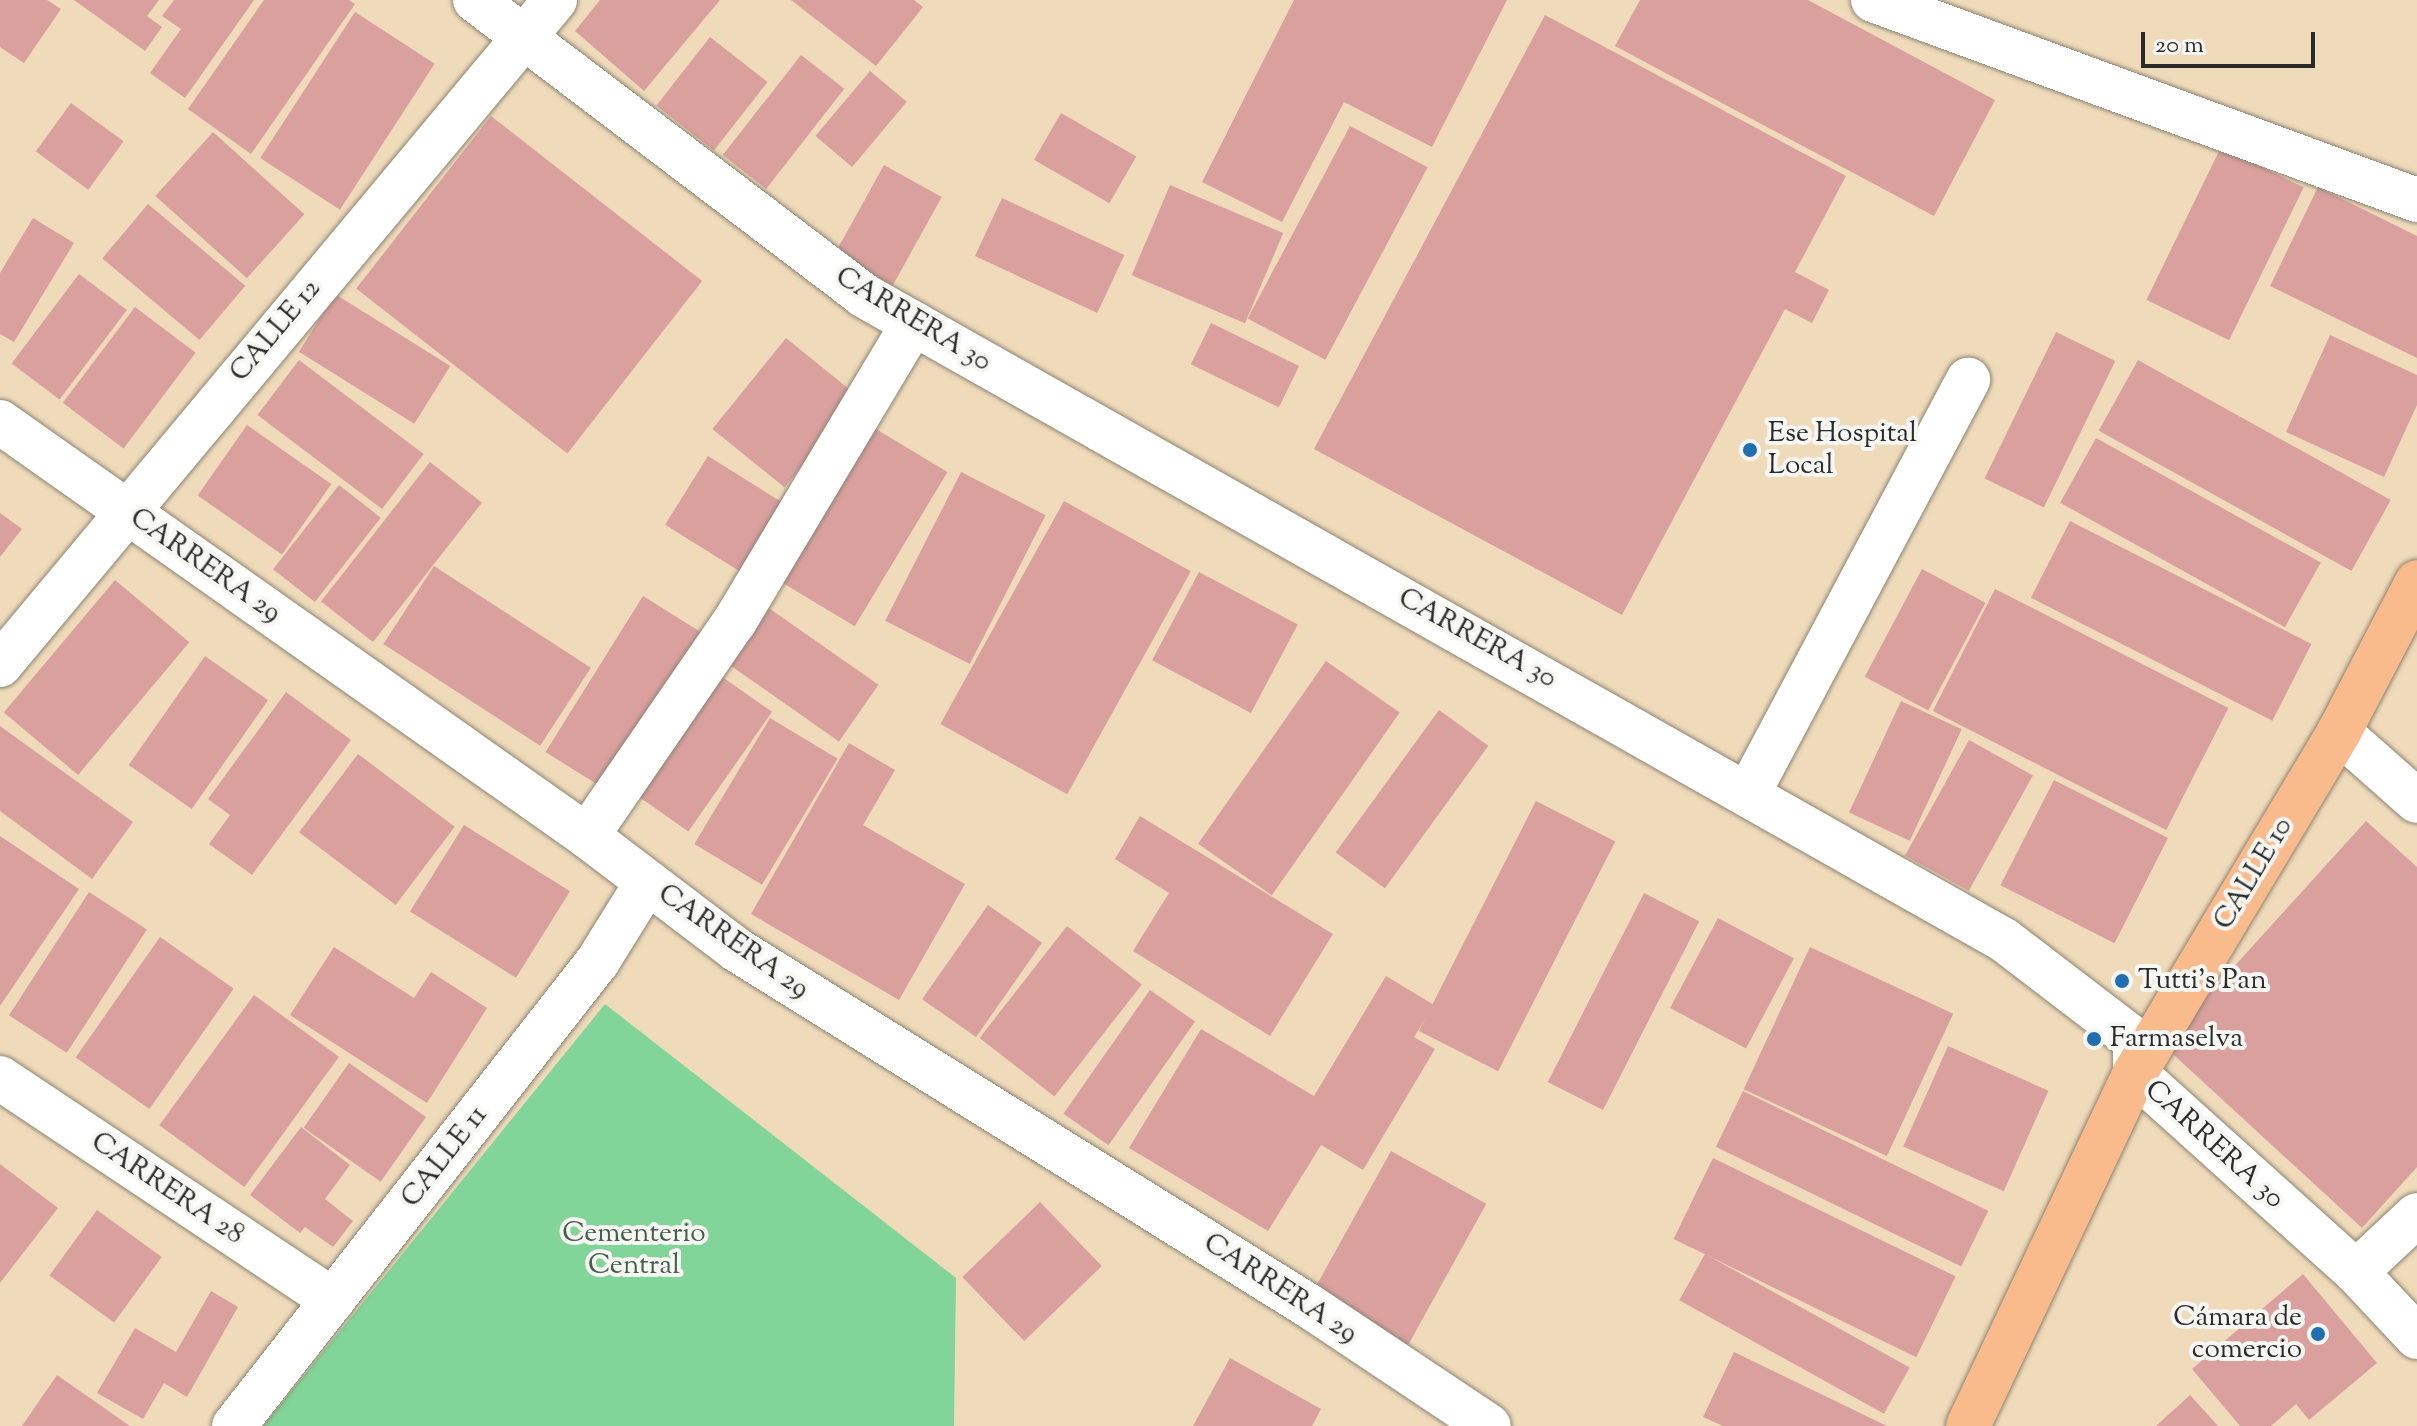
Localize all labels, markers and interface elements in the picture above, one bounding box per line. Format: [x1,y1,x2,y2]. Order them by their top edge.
scale bar [2145,16,2319,66]
text: 20 m [2155,29,2204,63]
street label: CARRERA 30 [829,260,997,380]
street label: CALLE 12 [223,273,329,389]
place label: Ese Hospital Local [1768,417,1917,483]
marker: Ese Hospital Local [1739,439,1761,461]
street label: CARRERA 29 [123,502,287,630]
street label: CARRERA 30 [1392,582,1562,696]
street label: CALLE 10 [2207,812,2301,936]
street label: CARRERA 29 [651,878,815,1006]
place label: Tutti's Pan [2138,964,2267,998]
marker: Tutti's Pan [2113,972,2131,990]
place label: Farmaselva [2110,1022,2243,1056]
marker: Farmaselva [2085,1030,2103,1048]
street label: CARRERA 30 [2137,1074,2291,1216]
street label: CALLE 11 [395,1099,495,1215]
street label: CARRERA 28 [84,1126,250,1252]
park label: Cementerio Central [562,1217,706,1283]
street label: CARRERA 29 [1197,1227,1363,1351]
place label: Cámara de comercio [2173,1301,2302,1367]
marker: Cámara de comercio [2309,1325,2327,1343]

